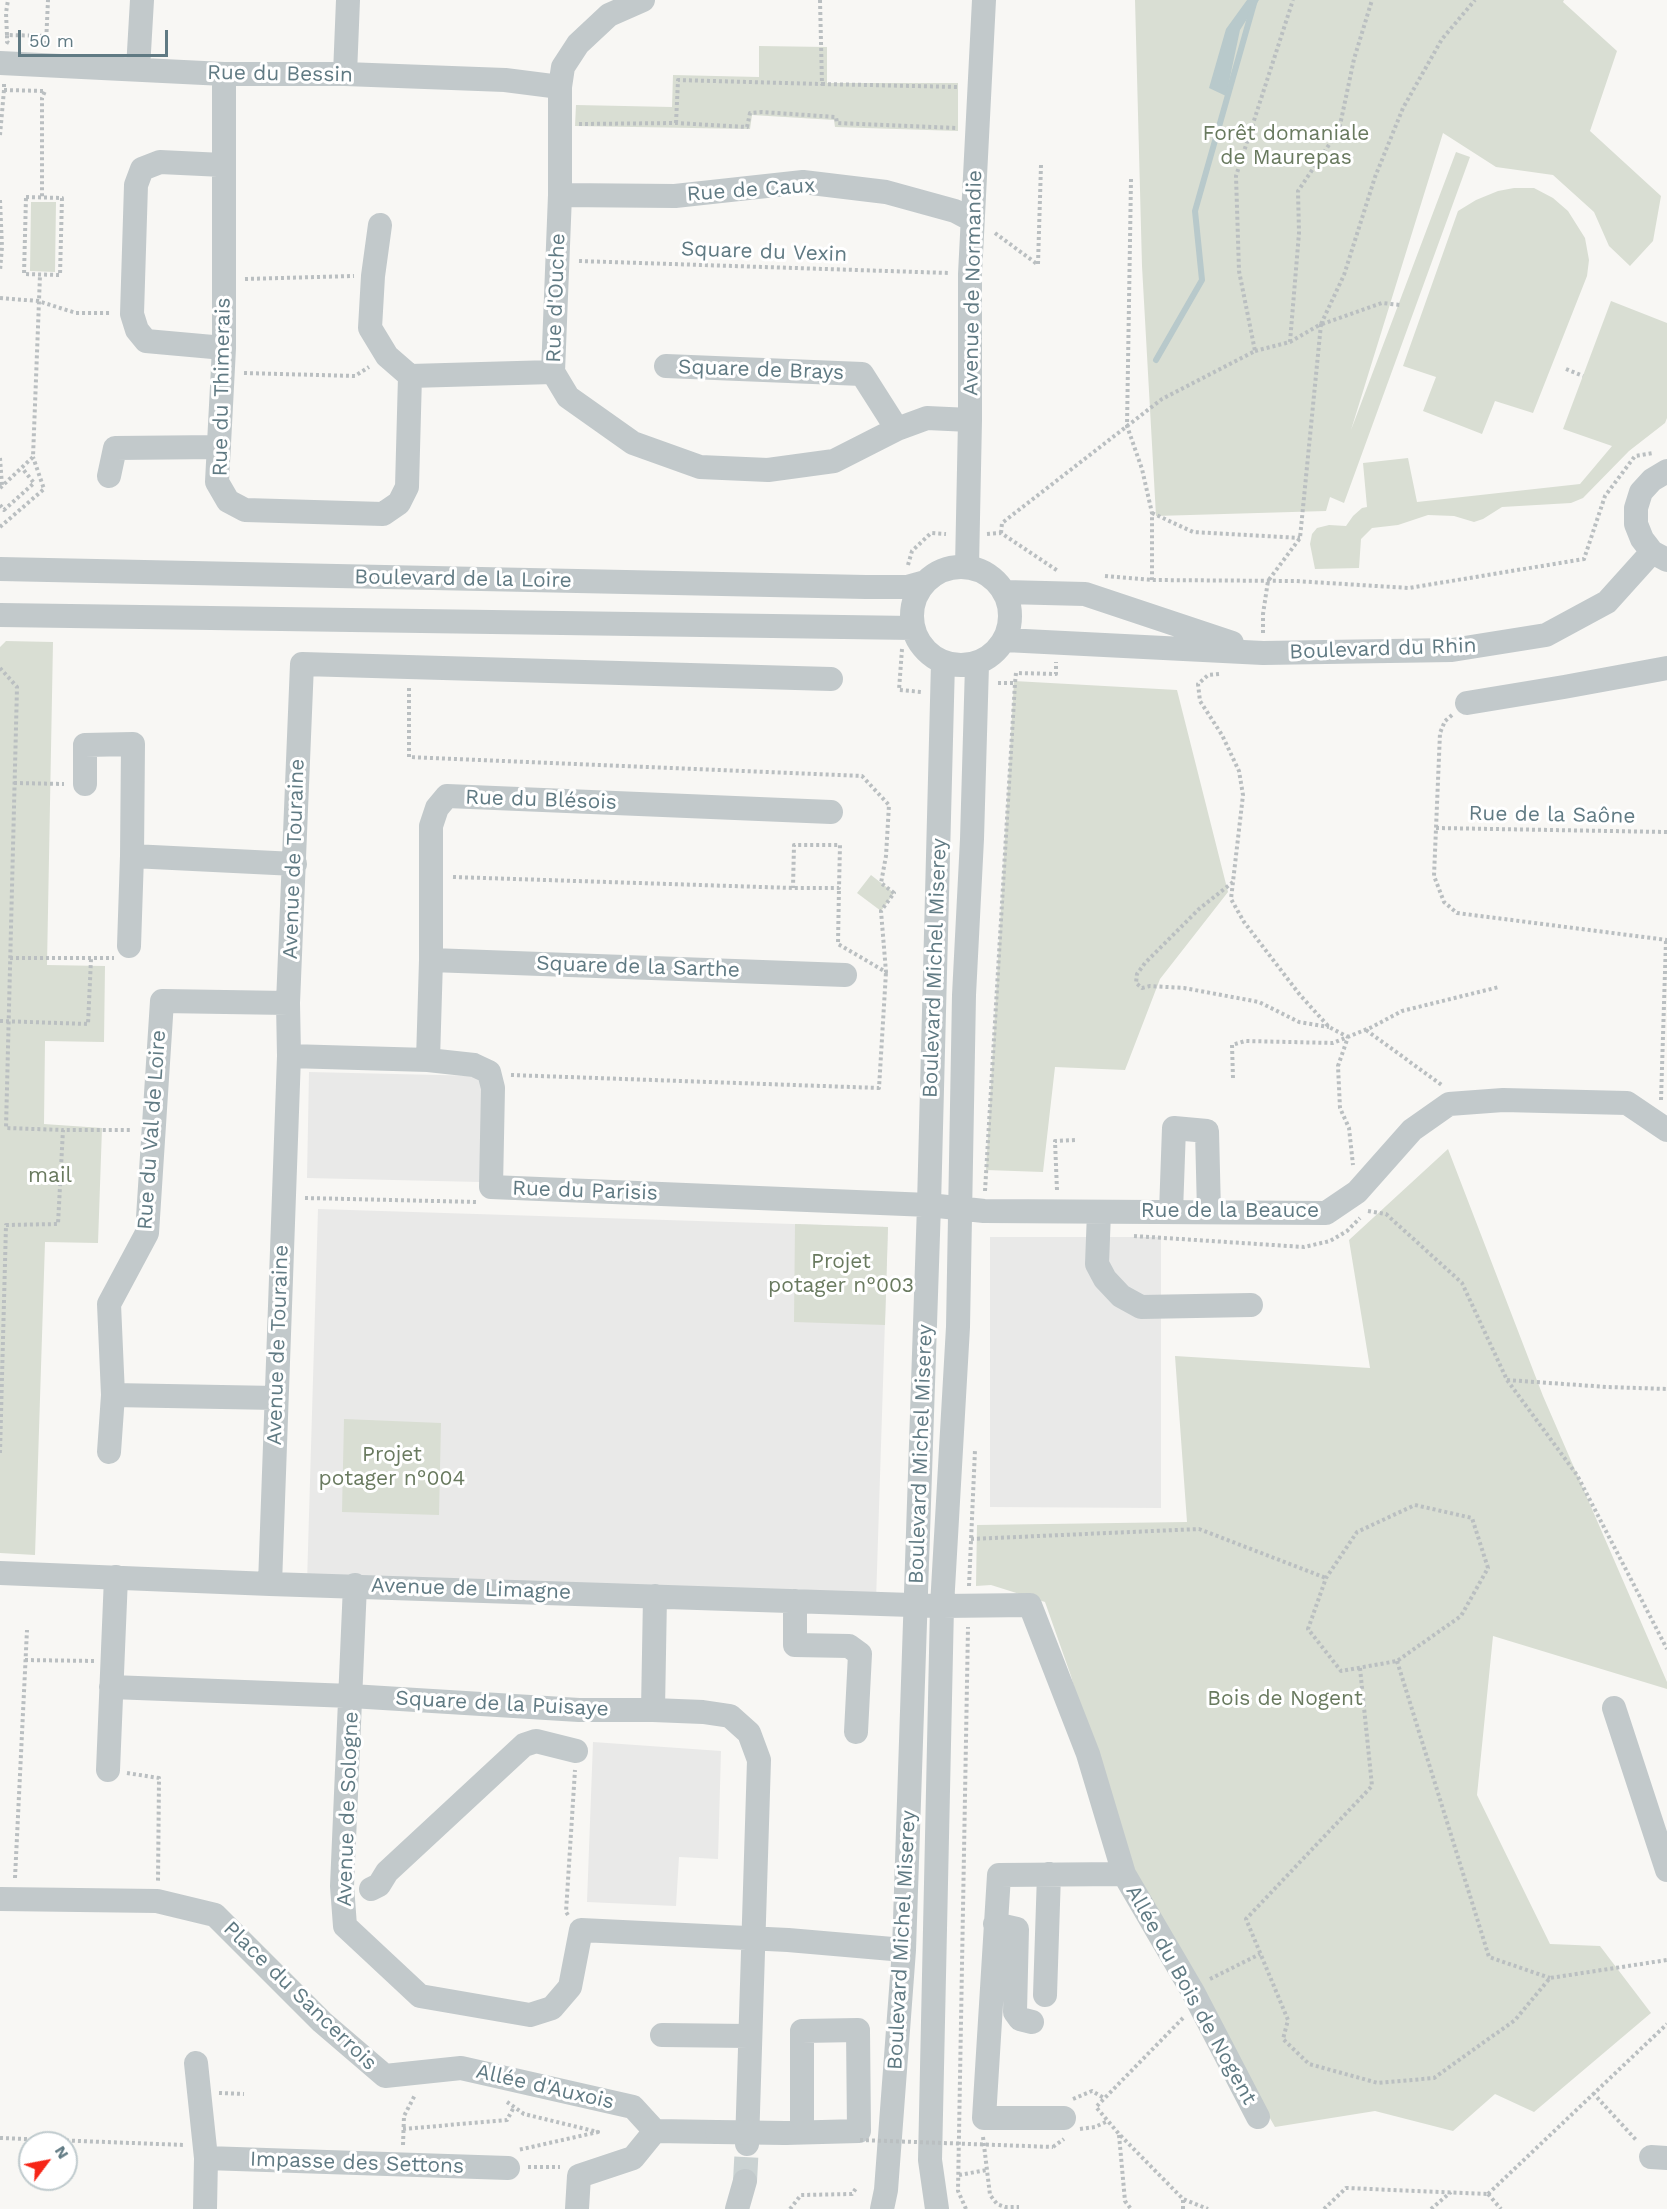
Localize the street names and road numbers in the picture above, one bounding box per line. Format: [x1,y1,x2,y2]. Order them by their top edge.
street label: Rue du Bessin [207,60,353,88]
street label: Avenue de Normandie [958,170,988,396]
street label: Rue de Caux [686,173,816,207]
street label: Rue d'Ouche [541,233,571,363]
street label: Square du Vexin [680,237,848,267]
street label: Rue du Thimerais [208,297,236,477]
street label: Square de Brays [677,355,845,385]
street label: Boulevard de la Loire [354,565,572,593]
street label: Boulevard du Rhin [1289,633,1477,665]
street label: Avenue de Touraine [278,758,310,960]
street label: Rue du Blésois [465,785,617,815]
street label: Rue de la Saône [1468,801,1636,829]
street label: Boulevard Michel Miserey [918,838,952,1098]
street label: Square de la Sarthe [536,951,740,983]
street label: Rue du Val de Loire [132,1029,172,1231]
street label: Rue du Parisis [512,1176,658,1206]
street label: Rue de la Beauce [1141,1198,1319,1224]
street label: Avenue de Touraine [262,1244,294,1446]
street label: Boulevard Michel Miserey [904,1324,938,1584]
street label: Avenue de Limagne [371,1573,571,1605]
street label: Square de la Puisaye [395,1686,609,1722]
street label: Avenue de Sologne [332,1711,364,1907]
street label: Boulevard Michel Miserey [883,1810,921,2070]
street label: Allée du Bois de Nogent [1120,1881,1262,2109]
street label: Place du Sancerrois [218,1916,382,2076]
street label: Allée d'Auxois [474,2059,616,2115]
street label: Impasse des Settons [249,2147,465,2179]

